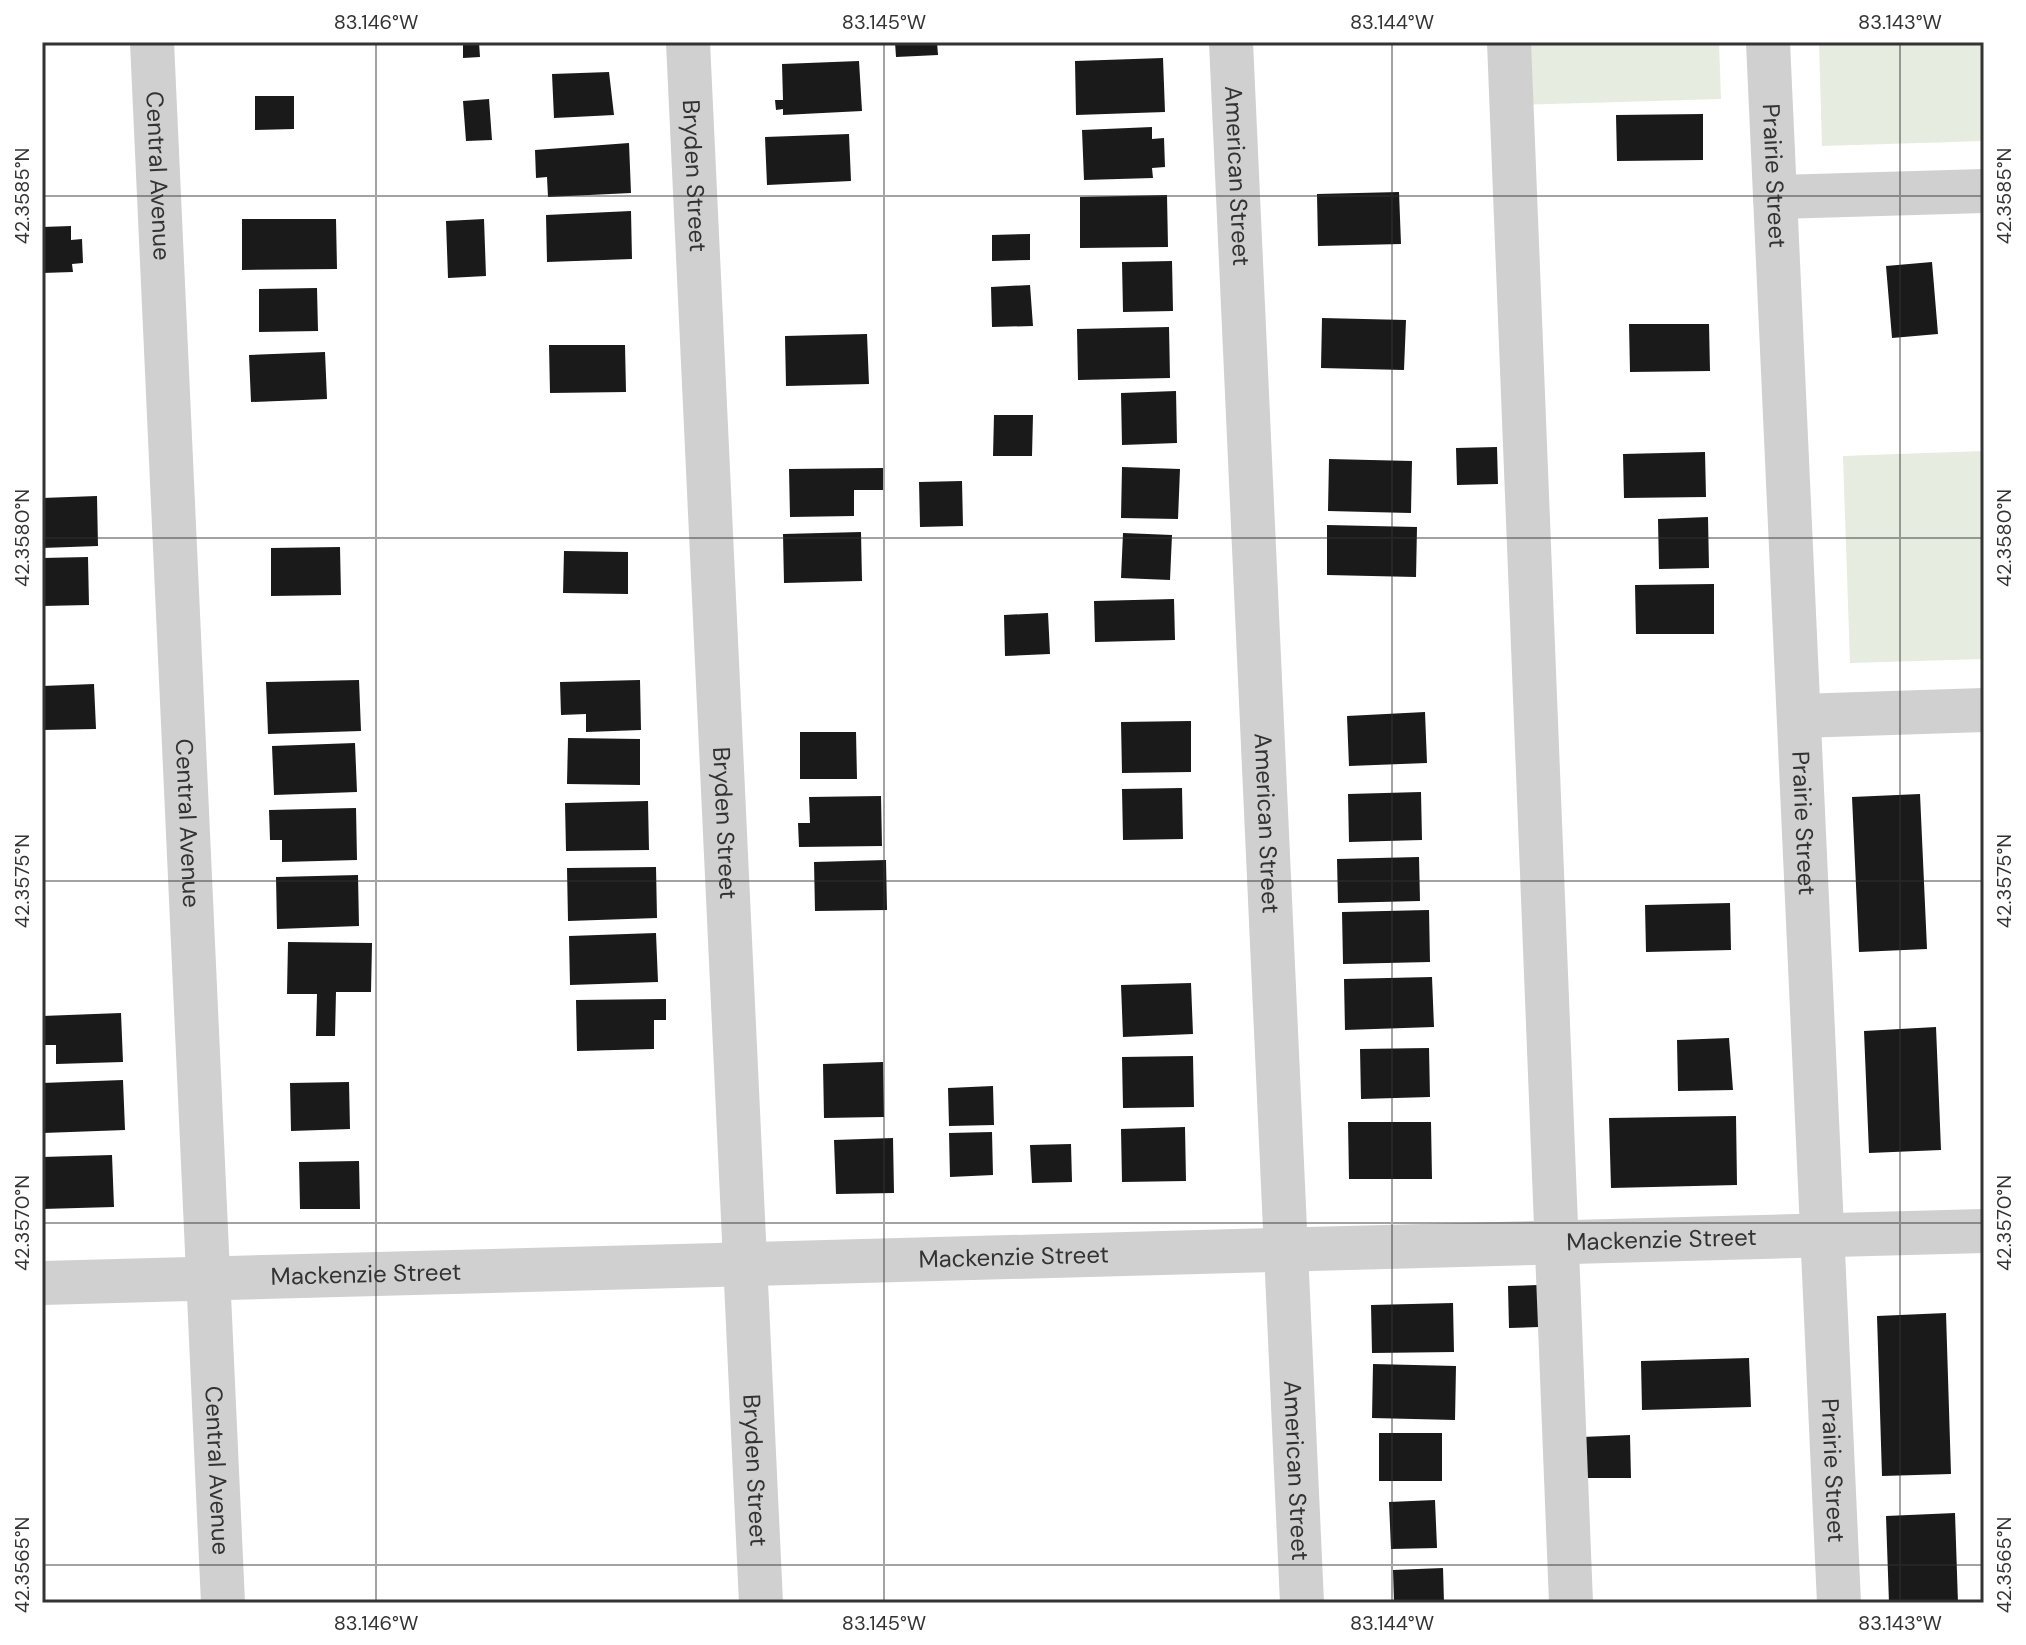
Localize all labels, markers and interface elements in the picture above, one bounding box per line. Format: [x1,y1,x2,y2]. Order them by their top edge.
text: 83.146°W [334,9,418,35]
text: 83.145°W [842,9,926,35]
text: 83.144°W [1350,9,1434,35]
text: 83.143°W [1858,9,1942,35]
street label: American Street [1218,85,1257,267]
street label: Central Avenue [139,91,178,261]
street label: Bryden Street [676,99,714,253]
street label: Prairie Street [1756,103,1793,249]
text: 42.3585°N [9,148,35,244]
text: 42.3585°N [1991,148,2017,244]
text: 42.3580°N [9,489,35,587]
text: 42.3580°N [1991,489,2017,587]
street label: American Street [1247,732,1287,914]
street label: Central Avenue [169,738,207,908]
street label: Bryden Street [706,746,744,900]
street label: Prairie Street [1785,750,1823,896]
text: 42.3575°N [9,834,35,928]
text: 42.3575°N [1991,834,2017,928]
text: 42.3570°N [9,1175,35,1271]
text: 42.3570°N [1991,1175,2017,1271]
street label: Mackenzie Street [1566,1221,1757,1257]
street label: Mackenzie Street [918,1238,1109,1275]
street label: Mackenzie Street [270,1256,462,1292]
street label: American Street [1277,1380,1316,1561]
street label: Central Avenue [198,1385,237,1556]
street label: Bryden Street [736,1394,774,1547]
street label: Prairie Street [1815,1398,1852,1543]
text: 42.3565°N [9,1517,35,1613]
text: 42.3565°N [1991,1517,2017,1613]
text: 83.146°W [334,1610,418,1636]
text: 83.145°W [842,1610,926,1636]
text: 83.144°W [1350,1610,1434,1636]
text: 83.143°W [1858,1610,1942,1636]

